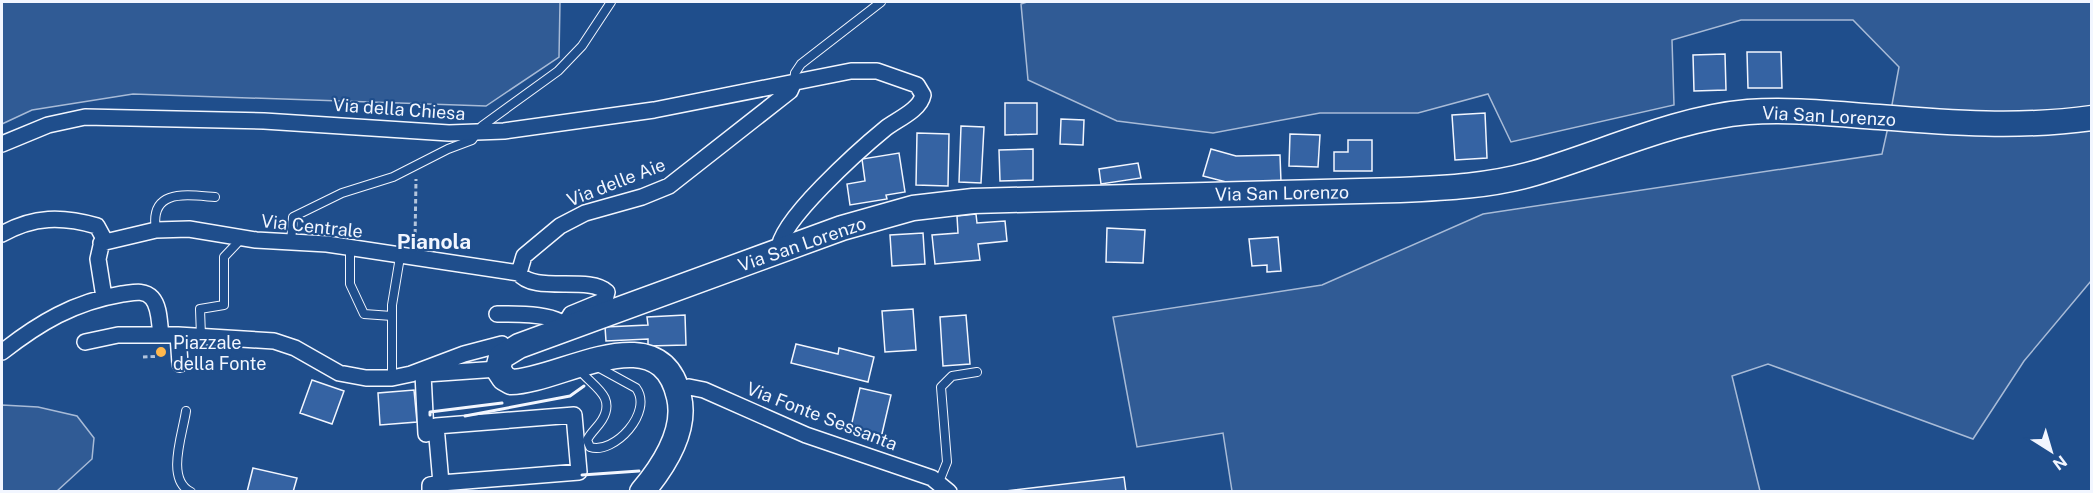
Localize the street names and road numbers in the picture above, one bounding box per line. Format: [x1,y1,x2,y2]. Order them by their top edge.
street label: Via della Chiesa [332,94,466,124]
street label: Via San Lorenzo [1762,102,1896,130]
street label: Via delle Aie [564,154,668,210]
street label: Via San Lorenzo [1215,181,1349,205]
street label: Via Centrale [260,210,364,242]
street label: Via San Lorenzo [735,212,869,276]
street label: Via Fonte Sessanta [744,378,900,454]

